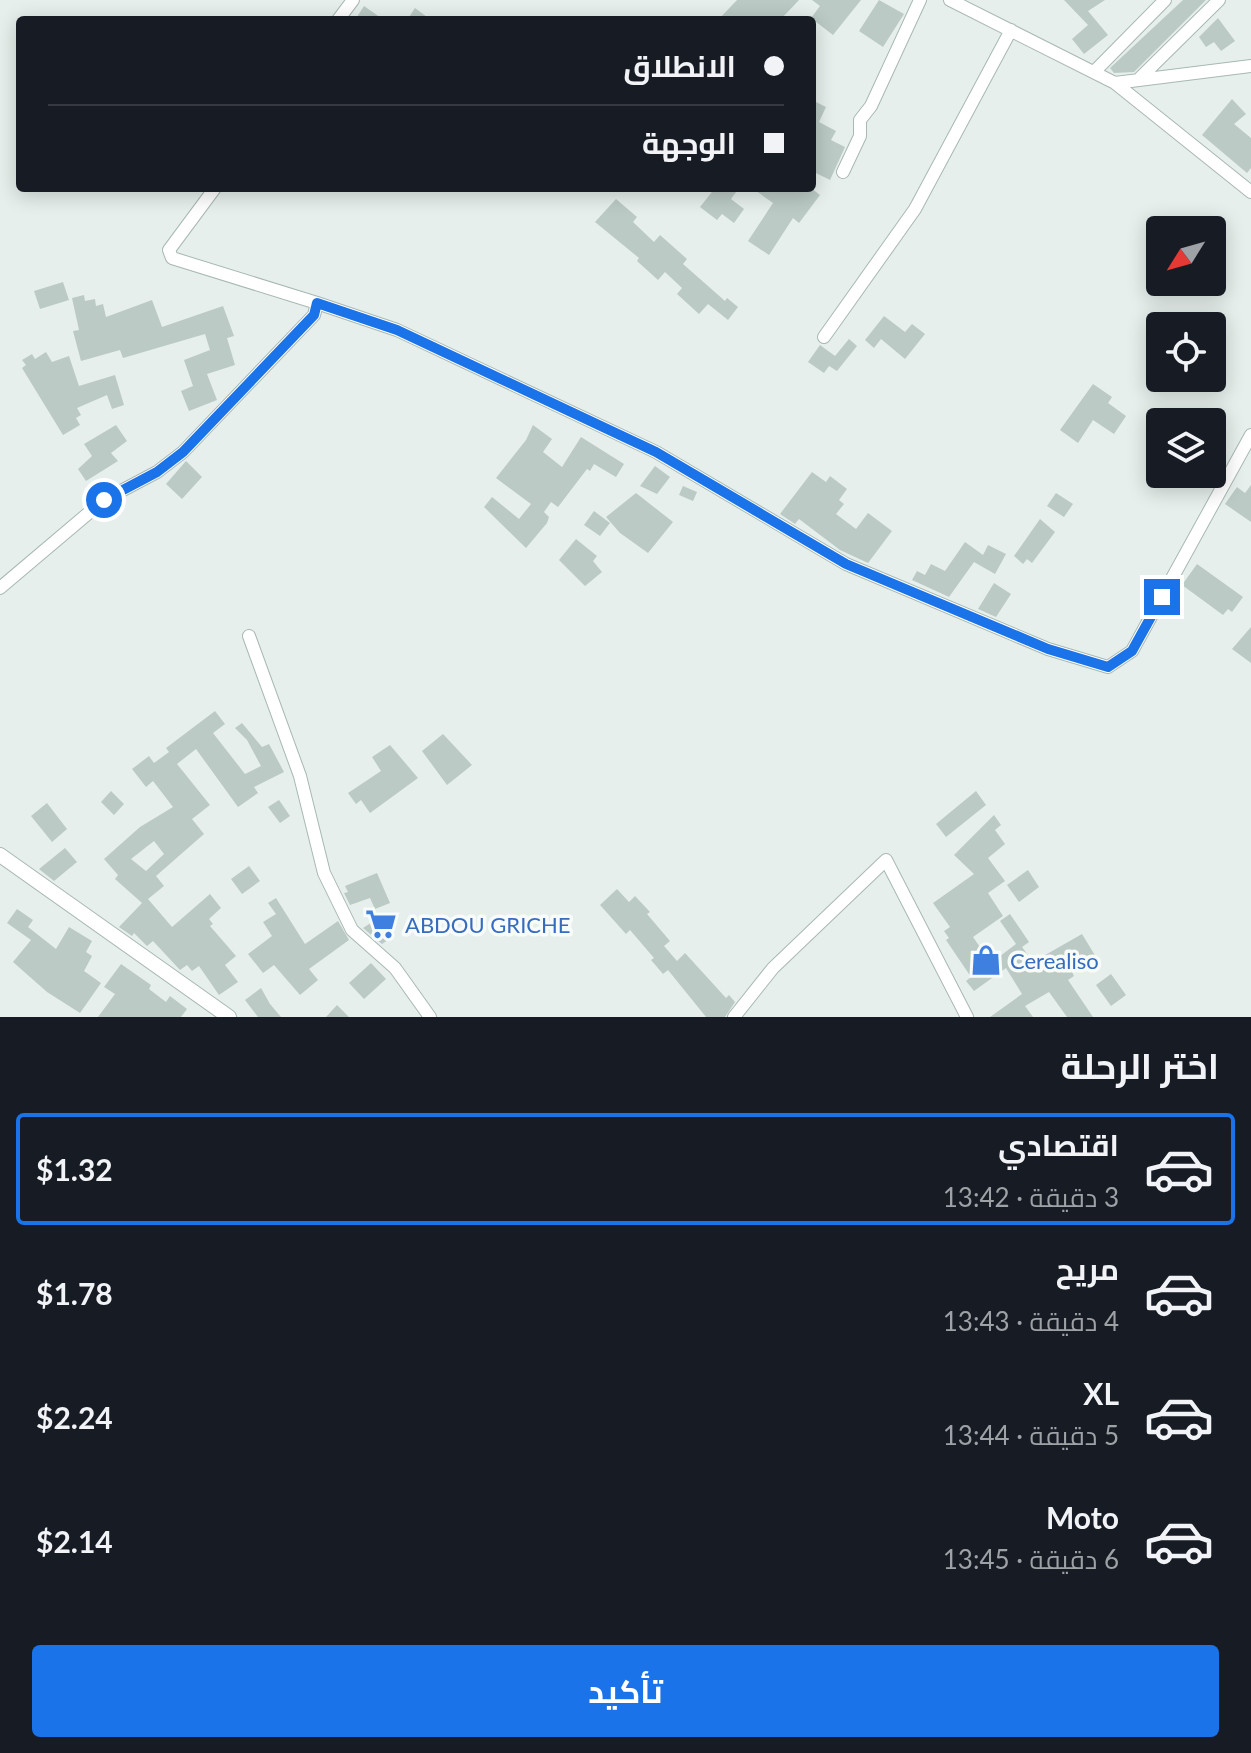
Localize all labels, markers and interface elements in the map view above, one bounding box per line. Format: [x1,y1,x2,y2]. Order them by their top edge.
text: الانطلاق [623,47,736,83]
text: الوجهة [642,124,736,160]
north arrow [1146,216,1226,296]
map controls [1146,216,1226,488]
button: locate [1146,312,1226,392]
button: layers [1146,408,1226,488]
route start [86,482,122,518]
route end [1144,579,1180,615]
supermarket icon: ABDOU GRICHE [364,907,398,941]
place label: ABDOU GRICHE [405,911,570,938]
shop icon: Cerealiso [969,943,1003,977]
place label: Cerealiso [1010,947,1099,974]
text: اختر الرحلة [1061,1043,1219,1087]
text: اقتصادي [998,1126,1119,1162]
icon: car [1143,1133,1215,1205]
text: $1.32 [36,1151,113,1187]
text: 3 دقيقة · 13:42 [943,1181,1119,1213]
text: مريح [1056,1250,1119,1286]
icon: car [1143,1257,1215,1329]
text: $1.78 [36,1275,113,1311]
text: 4 دقيقة · 13:43 [943,1305,1119,1337]
text: XL [1083,1375,1119,1411]
icon: car [1143,1381,1215,1453]
text: $2.24 [36,1399,113,1435]
text: 5 دقيقة · 13:44 [943,1419,1119,1451]
text: Moto [1046,1499,1119,1535]
icon: car [1143,1505,1215,1577]
text: $2.14 [36,1523,113,1559]
text: 6 دقيقة · 13:45 [943,1543,1119,1575]
button: تأكيد [32,1645,1219,1737]

